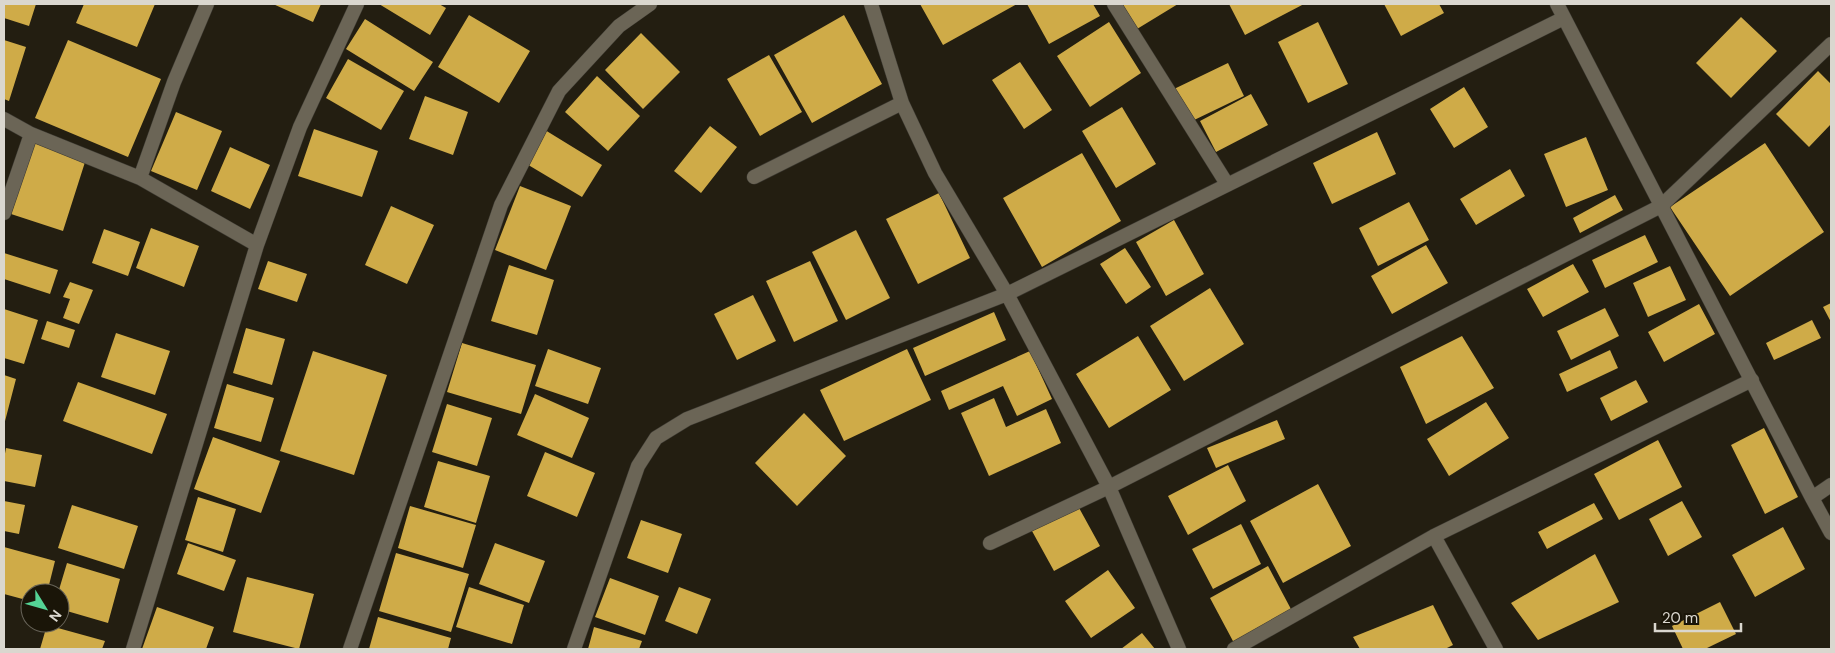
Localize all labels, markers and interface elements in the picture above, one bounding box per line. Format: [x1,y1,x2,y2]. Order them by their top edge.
north arrow [20,583,70,633]
scale bar [1655,600,1741,632]
text: N [45,606,66,625]
text: 20 m [1662,608,1698,628]

